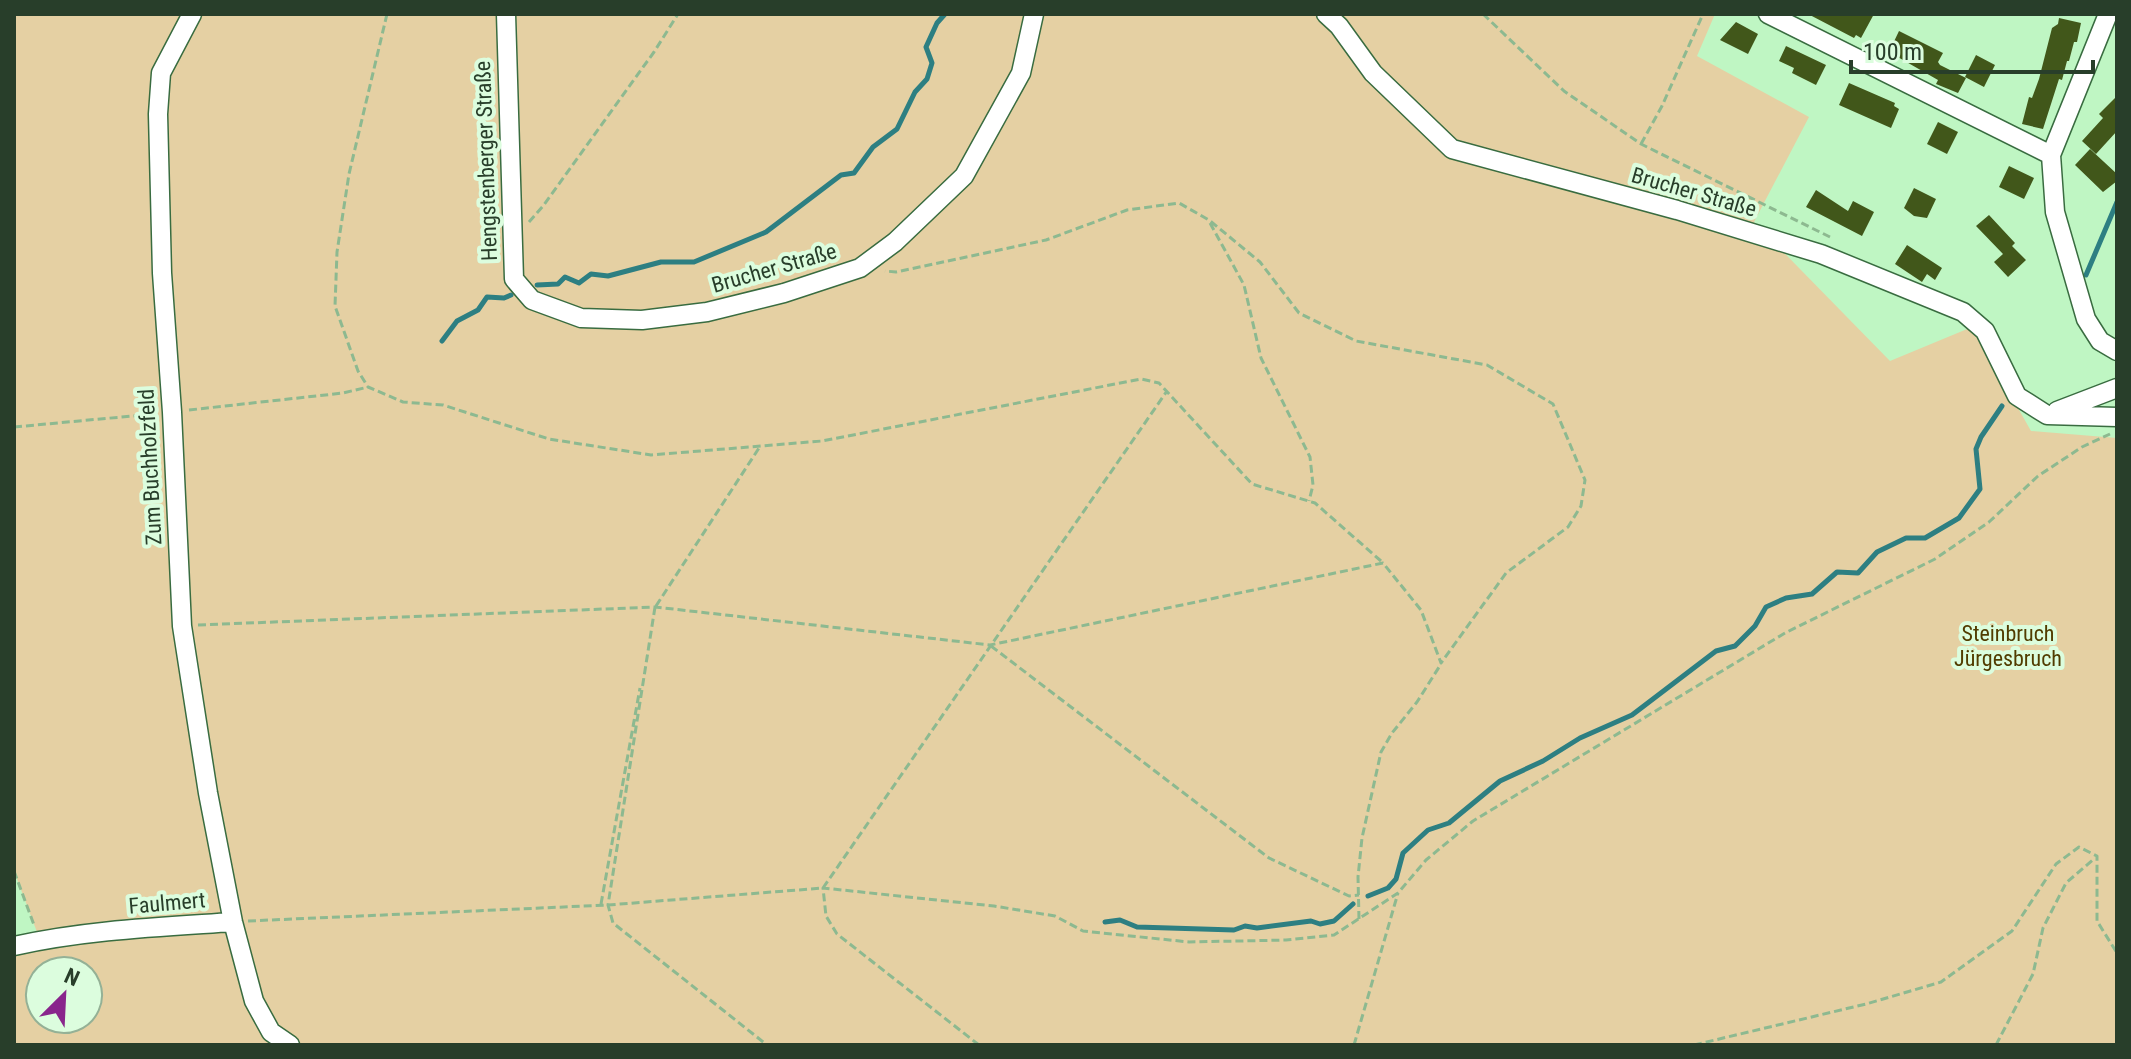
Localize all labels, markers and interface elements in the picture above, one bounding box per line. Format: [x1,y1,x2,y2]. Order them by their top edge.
scale bar [1851,24,2093,74]
text: 100 m [1863,38,1922,66]
street label: Hengstenberger Straße [470,61,502,261]
street label: Brucher Straße [1629,162,1759,222]
street label: Brucher Straße [709,238,839,298]
street label: Zum Buchholzfeld [133,388,167,546]
park label: Steinbruch Jürgesbruch [1954,621,2062,671]
street label: Faulmert [128,887,206,919]
north arrow [24,955,104,1035]
text: N [61,963,83,991]

